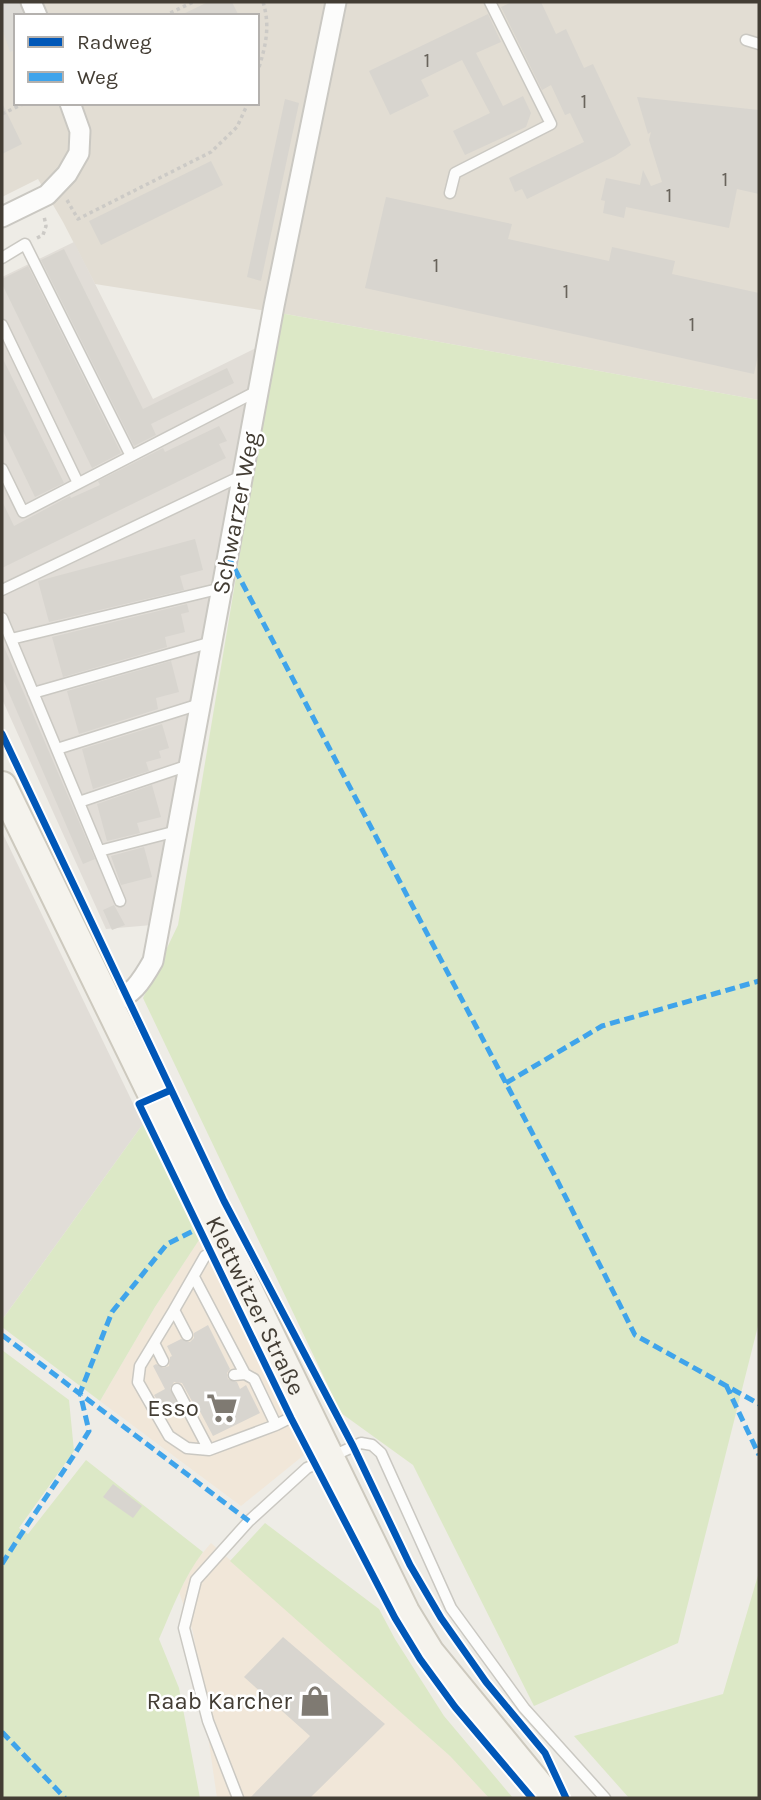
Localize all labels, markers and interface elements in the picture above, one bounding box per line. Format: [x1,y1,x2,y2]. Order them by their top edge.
legend [14,14,259,105]
text: Radweg [77,30,152,54]
house number: 1 [424,48,430,72]
text: Weg [77,65,118,89]
house number: 1 [581,89,587,113]
house number: 1 [722,167,728,191]
house number: 1 [666,183,672,207]
house number: 1 [433,253,439,277]
house number: 1 [563,279,569,303]
house number: 1 [689,312,695,336]
street label: Schwarzer Weg [206,429,266,597]
street label: Klettwitzer Straße [200,1211,311,1400]
supermarket icon: Esso [205,1391,239,1425]
place label: Esso [147,1394,199,1422]
shop icon: Raab Karcher [298,1684,332,1718]
place label: Raab Karcher [147,1687,292,1715]

